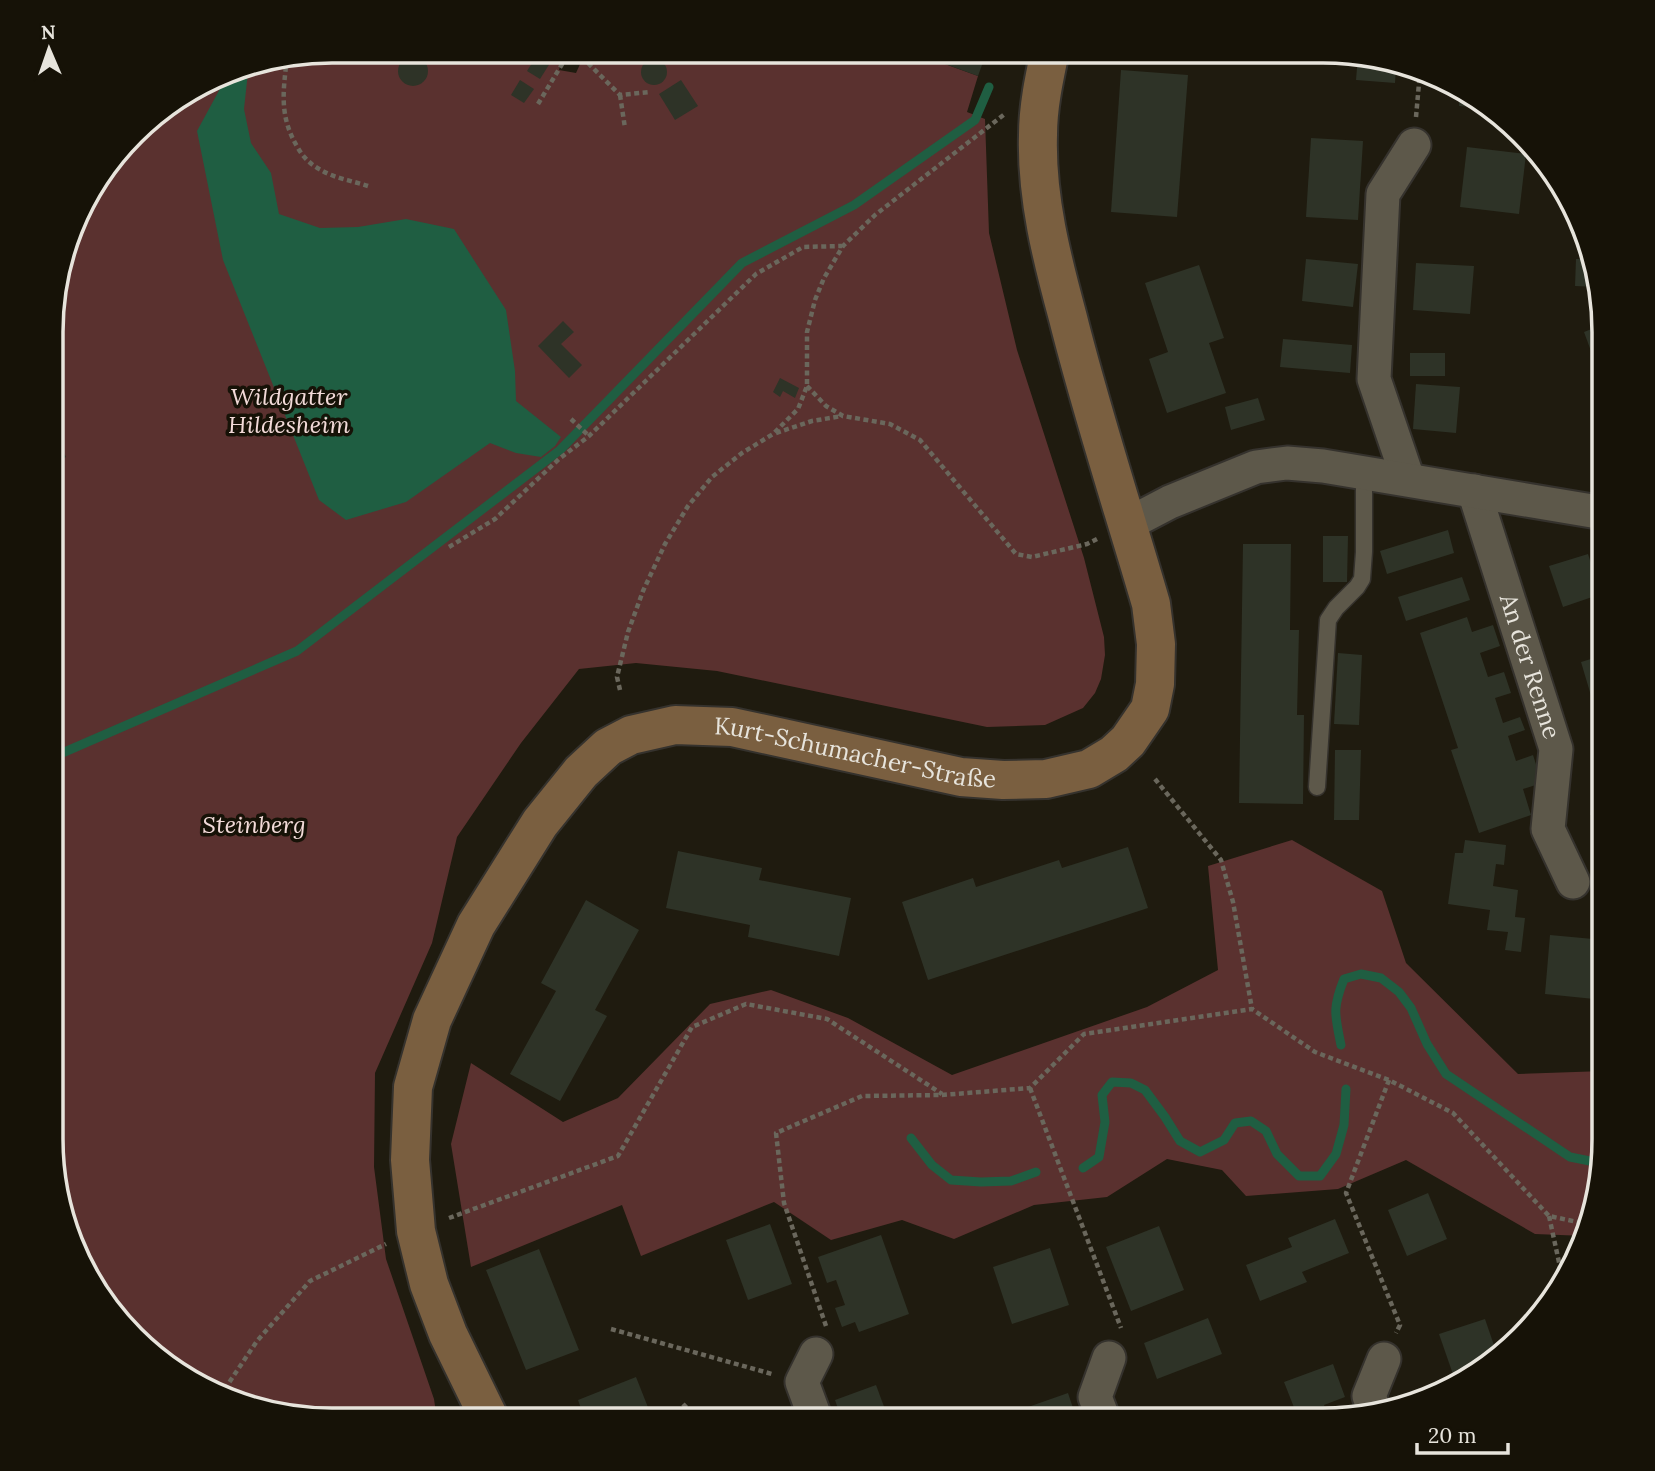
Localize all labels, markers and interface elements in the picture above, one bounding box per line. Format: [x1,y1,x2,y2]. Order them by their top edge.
north arrow [14,14,84,84]
text: N [41,20,56,44]
park label: Wildgatter Hildesheim [228,381,350,440]
street label: An der Renne [1492,589,1568,742]
street label: Kurt-Schumacher-Straße [714,710,997,794]
park label: Steinberg [202,809,306,840]
scale bar [1417,1412,1508,1456]
text: 20 m [1428,1422,1477,1449]

